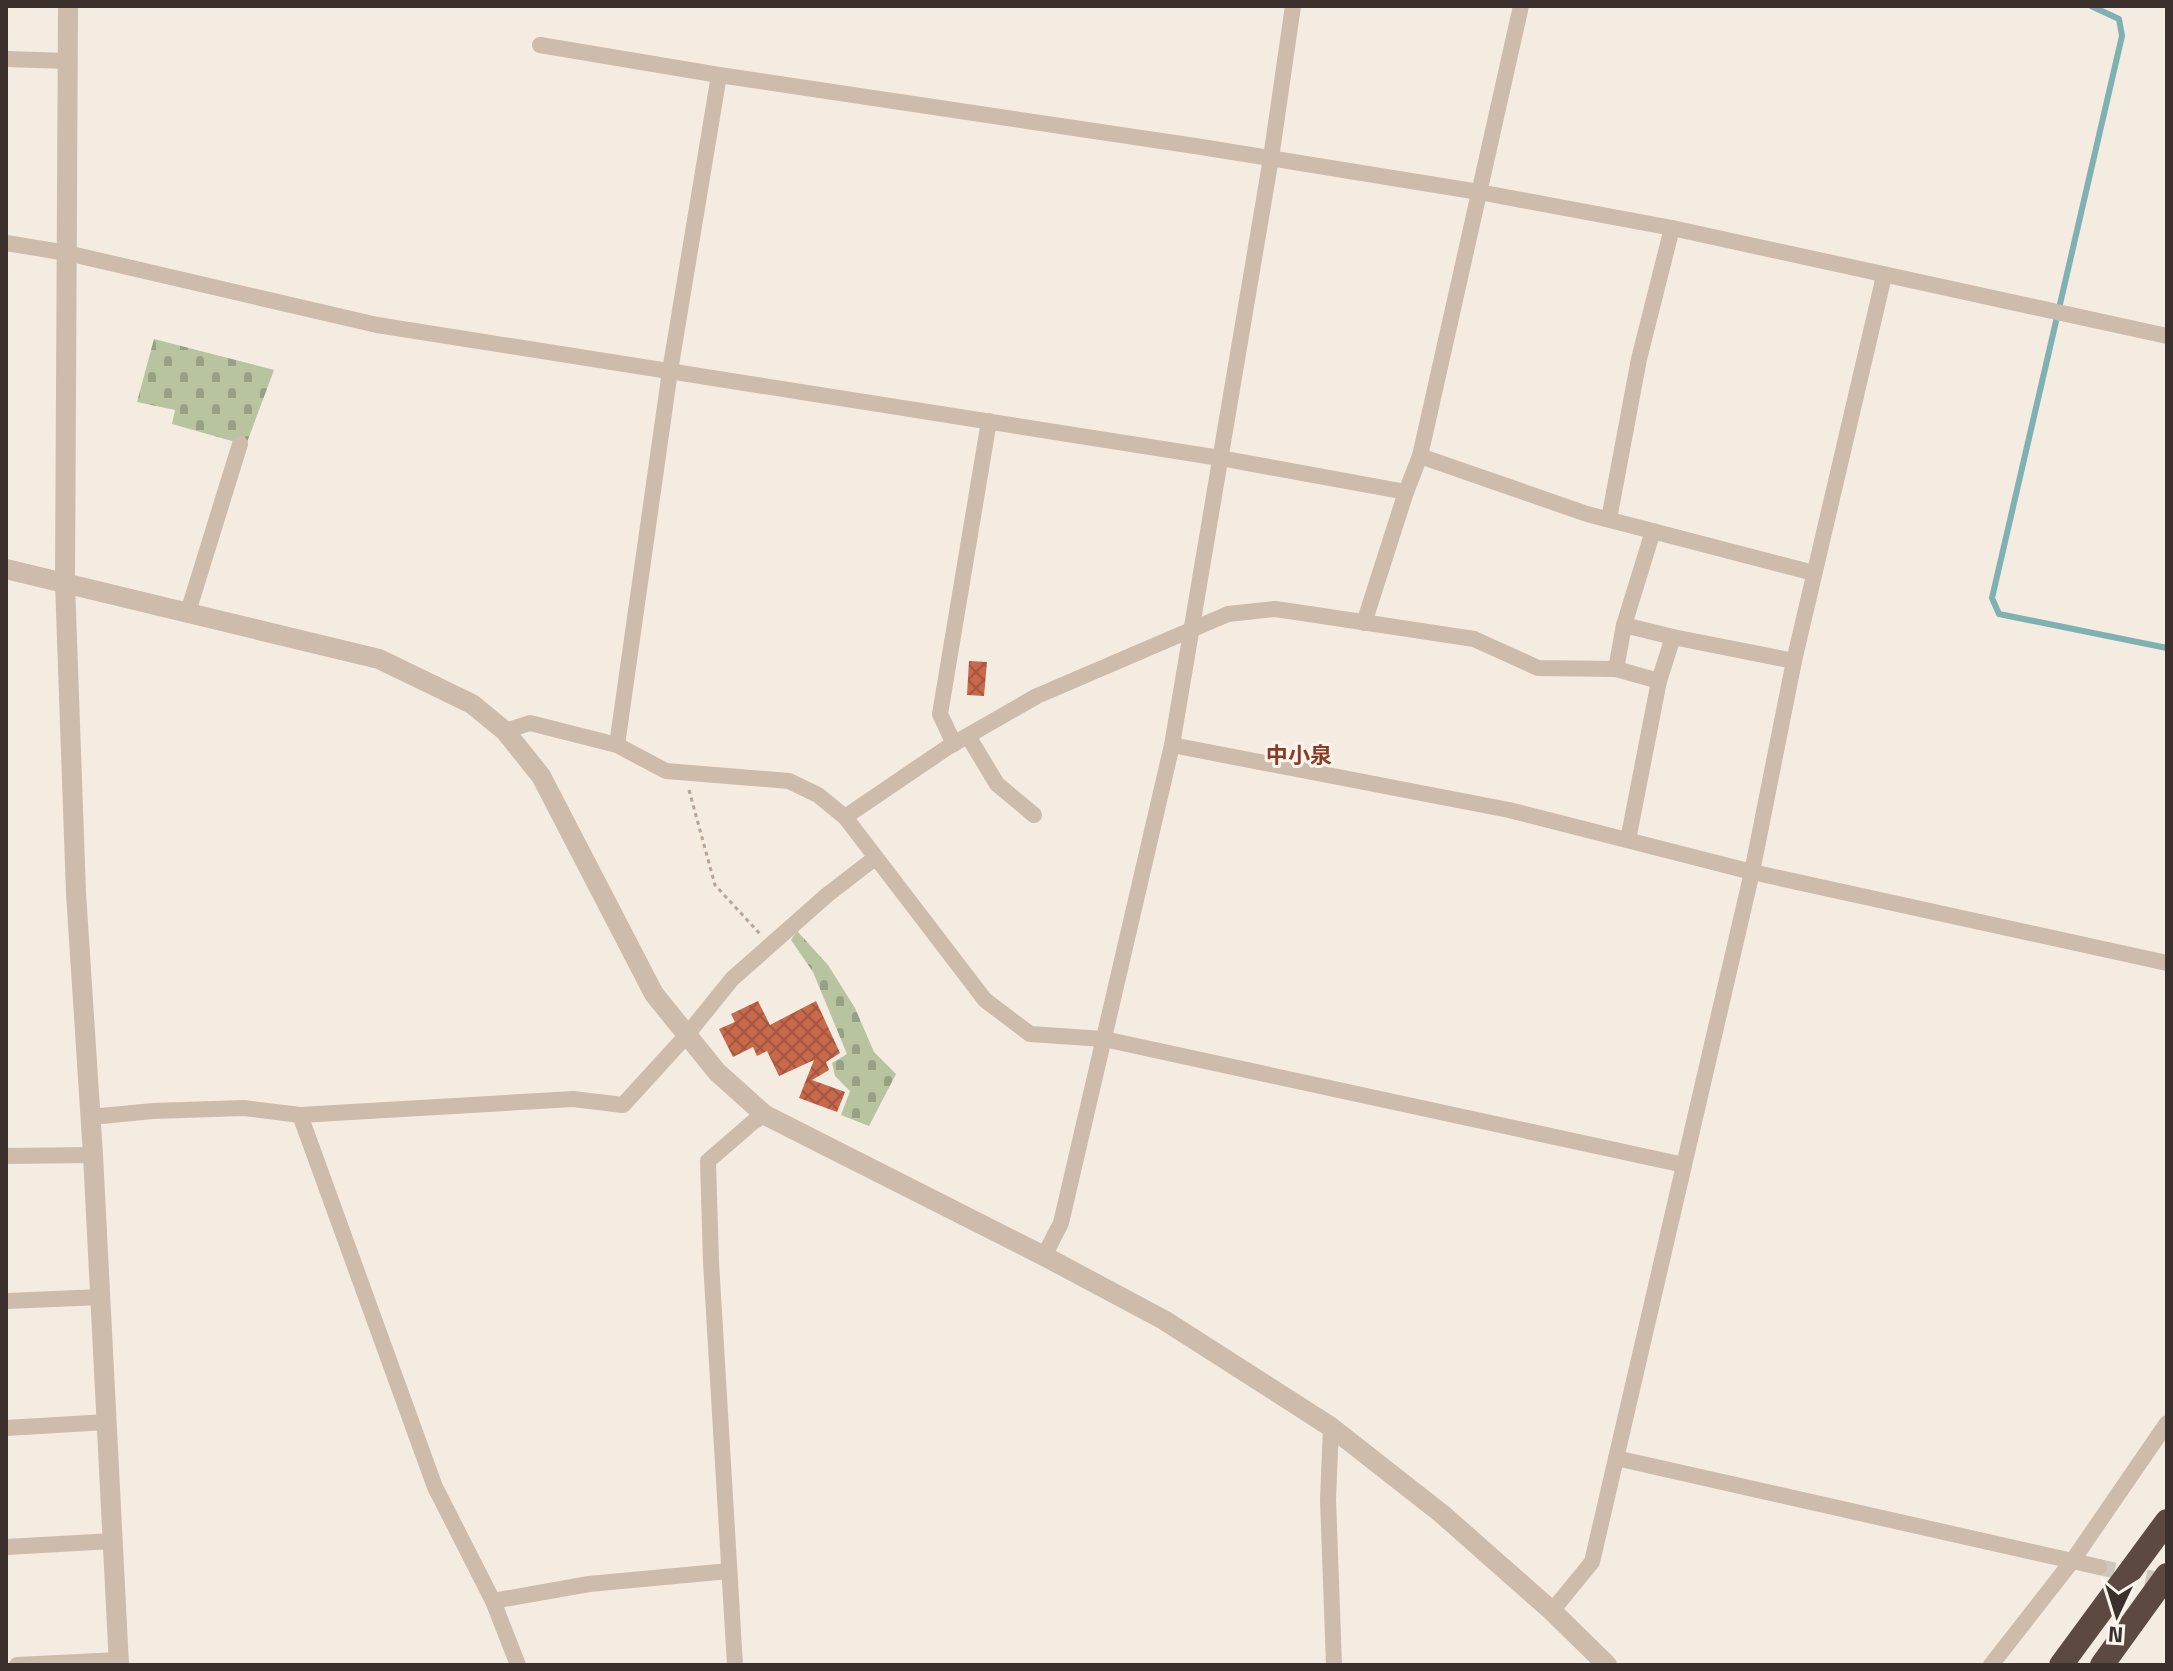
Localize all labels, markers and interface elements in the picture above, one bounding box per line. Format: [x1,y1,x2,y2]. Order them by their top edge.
district label: 中小泉 [1266,738,1332,772]
north arrow [2077,1575,2157,1655]
text: N [2107,1617,2124,1652]

